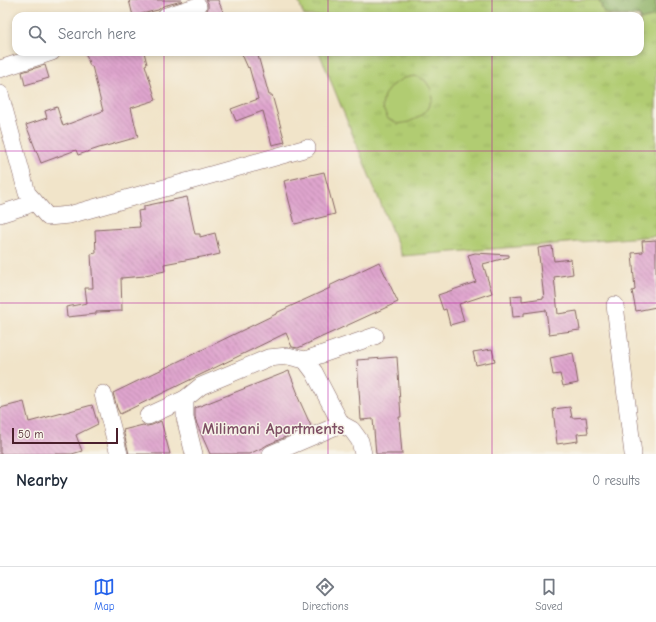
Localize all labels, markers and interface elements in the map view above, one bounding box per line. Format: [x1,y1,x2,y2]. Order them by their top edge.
search box [12,12,644,56]
icon: search [26,23,48,45]
text: Search here [58,25,136,43]
district label: Milimani Apartments [202,420,344,438]
scale bar [12,426,118,445]
text: 50 m [18,428,43,441]
text: Nearby [16,471,67,490]
text: 0 results [592,473,640,488]
tab: Map [93,576,115,613]
tab: Directions [302,576,349,613]
tab: Saved [535,576,563,613]

